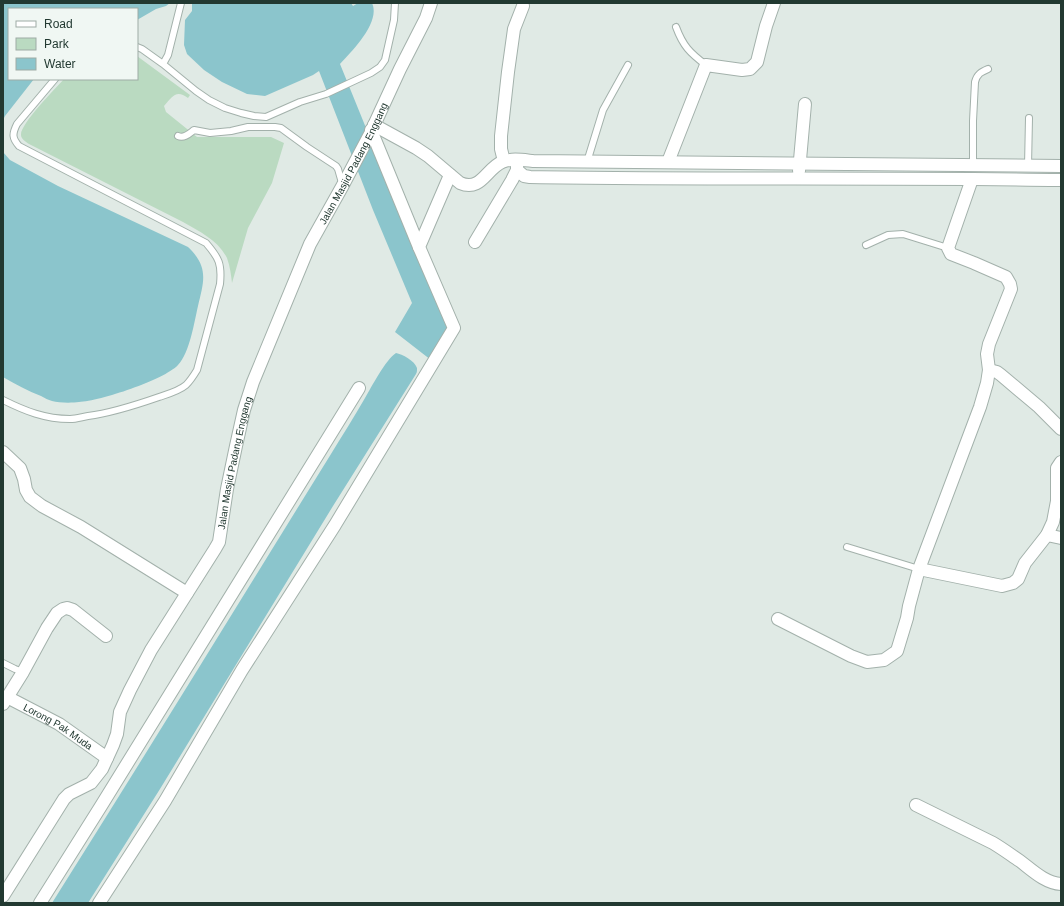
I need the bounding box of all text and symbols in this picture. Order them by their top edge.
legend [8,8,138,80]
text: Road [44,17,73,31]
text: Park [44,37,70,51]
text: Water [44,57,76,71]
street label: Jalan Masjid Padang Enggang [317,101,389,226]
street label: Jalan Masjid Padang Enggang [215,395,254,530]
street label: Lorong Pak Muda [22,701,95,752]

